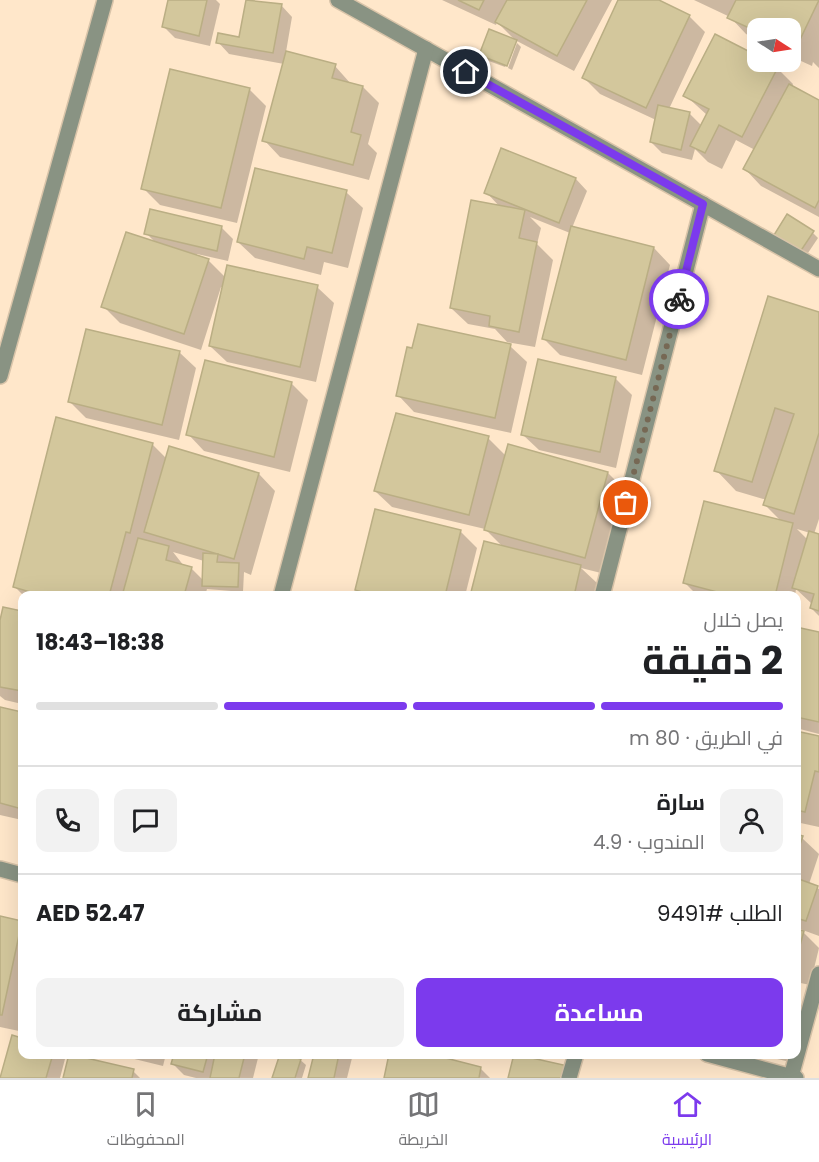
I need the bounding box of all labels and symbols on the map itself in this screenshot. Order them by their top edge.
north arrow [747,18,801,72]
pin [440,46,491,97]
courier [649,269,709,329]
pin [600,477,651,528]

